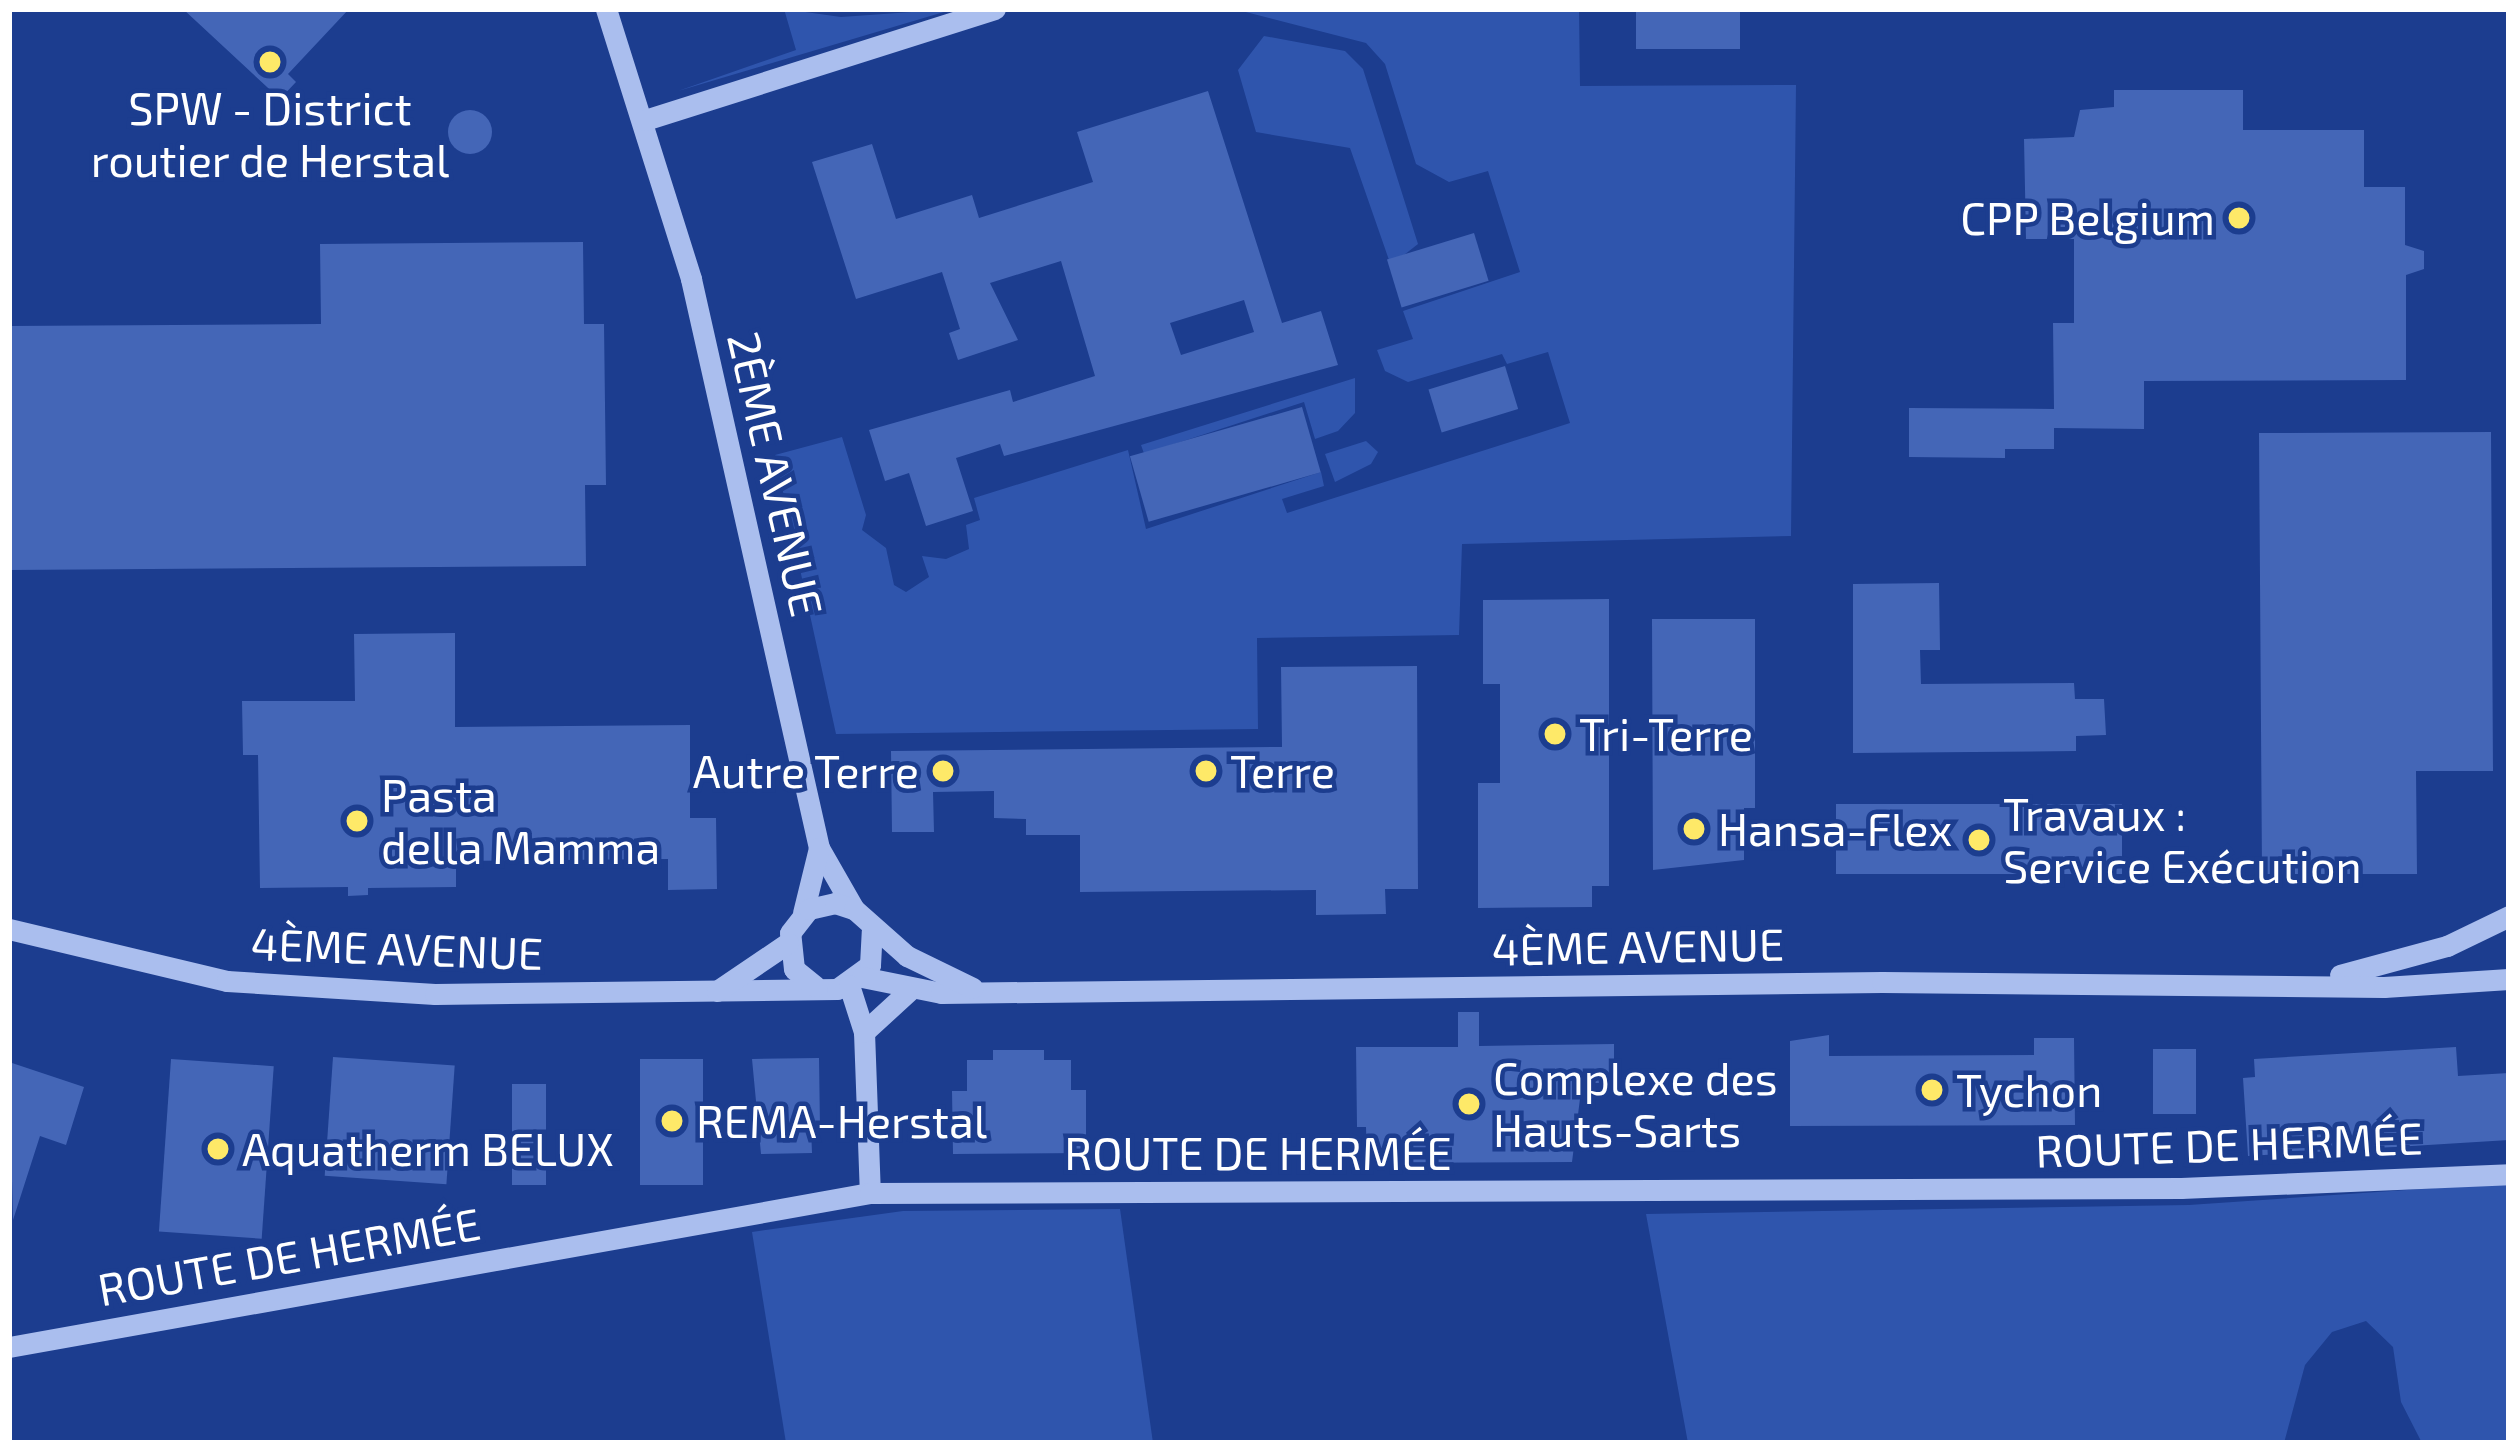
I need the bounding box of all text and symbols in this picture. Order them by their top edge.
marker: SPW - District routier de Herstal [257,49,283,75]
place label: SPW - District routier de Herstal [90,81,450,187]
place label: CPP Belgium [1959,191,2215,245]
marker: CPP Belgium [2226,205,2252,231]
street label: 2ÈME AVENUE [717,326,835,622]
place label: Tri-Terre [1579,707,1753,761]
marker: Tri-Terre [1542,721,1568,747]
place label: Autre Terre [692,744,919,798]
place label: Terre [1230,744,1335,798]
marker: Autre Terre [930,758,956,784]
marker: Terre [1193,758,1219,784]
place label: Pasta della Mamma [381,768,660,874]
place label: Travaux : Service Exécution [2003,787,2362,893]
place label: Hansa-Flex [1718,802,1952,856]
marker: Pasta della Mamma [344,808,370,834]
marker: Hansa-Flex [1681,816,1707,842]
marker: Travaux : Service Exécution [1966,827,1992,853]
street label: 4ÈME AVENUE [249,916,545,980]
street label: 4ÈME AVENUE [1491,916,1785,976]
place label: Complexe des Hauts-Sarts [1493,1051,1778,1157]
place label: Tychon [1956,1063,2102,1117]
marker: Tychon [1919,1077,1945,1103]
marker: Complexe des Hauts-Sarts [1456,1091,1482,1117]
place label: REMA-Herstal [696,1094,987,1148]
marker: REMA-Herstal [659,1108,685,1134]
street label: ROUTE DE HERMÉE [2035,1110,2423,1178]
place label: Aquatherm BELUX [242,1122,614,1176]
street label: ROUTE DE HERMÉE [1064,1126,1452,1180]
marker: Aquatherm BELUX [205,1136,231,1162]
street label: ROUTE DE HERMÉE [94,1196,484,1316]

